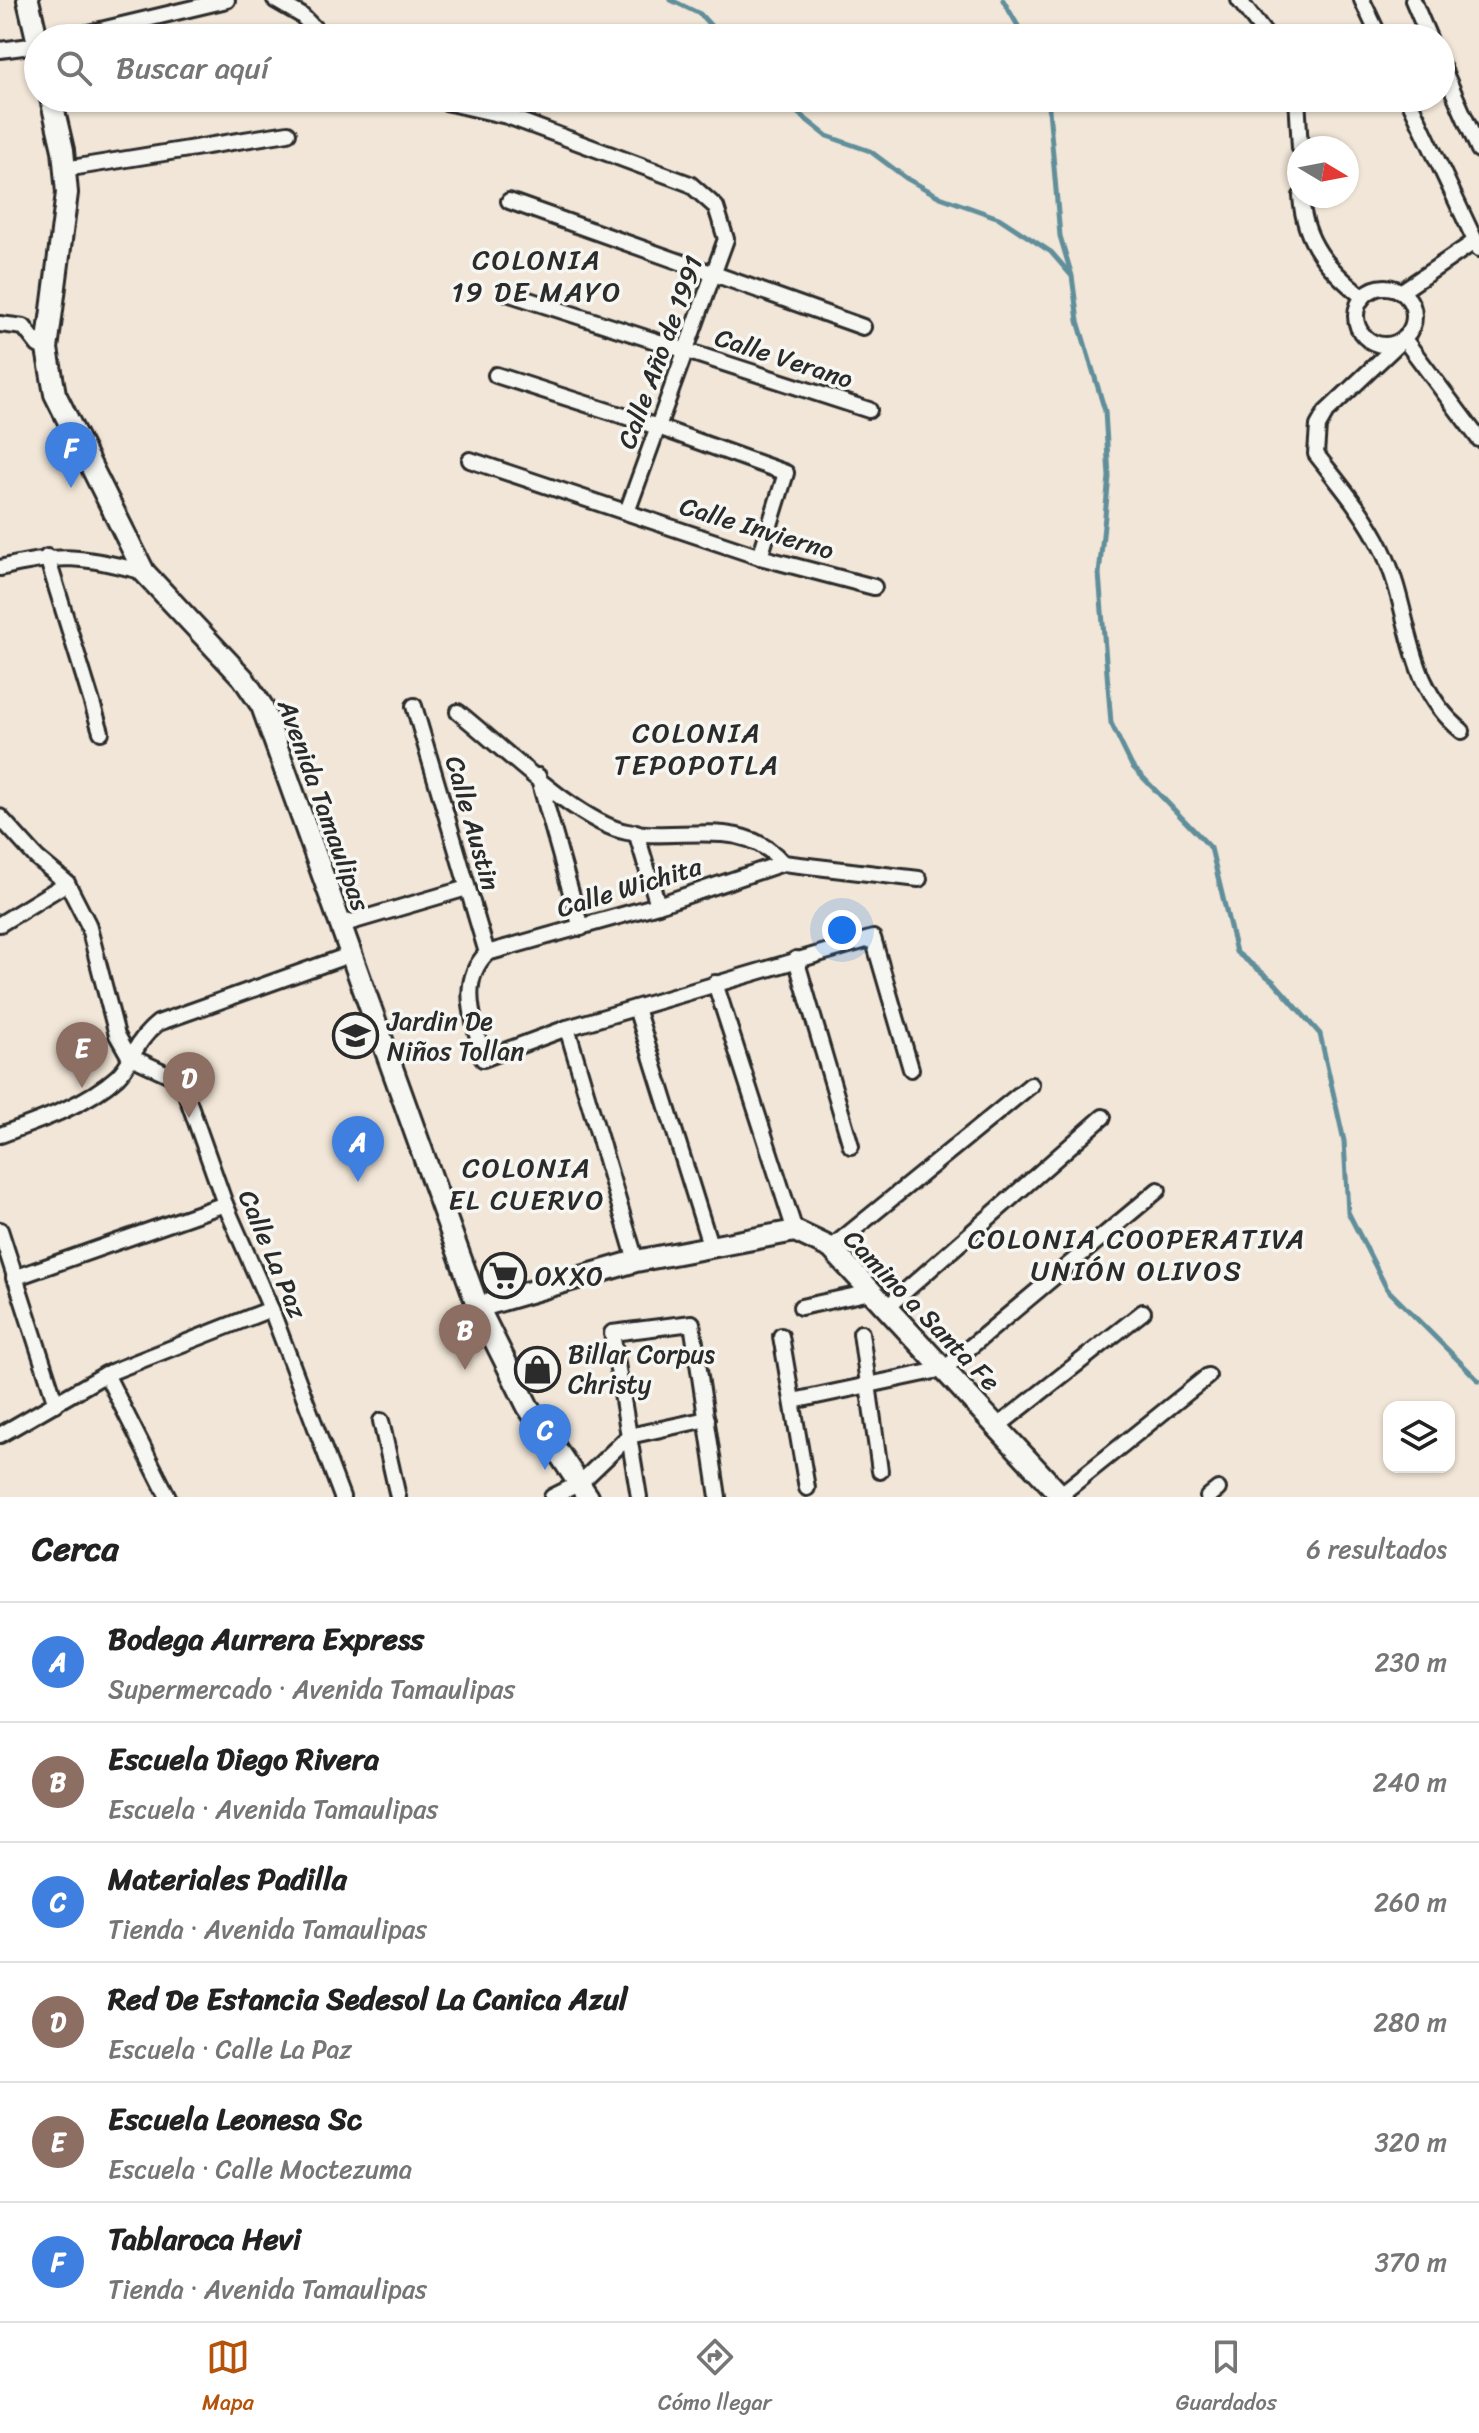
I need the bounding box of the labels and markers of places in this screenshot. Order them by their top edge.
pin: F [45,422,97,488]
place label: Jardin De Niños Tollan [386,998,524,1074]
school or university icon: Jardin De Niños Tollan [332,1012,380,1060]
pin: E [56,1022,108,1088]
pin: D [163,1052,215,1118]
pin: A [332,1116,384,1182]
supermarket icon: OXXO [480,1252,528,1300]
place label: OXXO [535,1253,603,1299]
pin: B [439,1304,491,1370]
place label: Billar Corpus Christy [568,1331,715,1407]
shop icon: Billar Corpus Christy [513,1345,561,1393]
pin: C [519,1404,571,1470]

